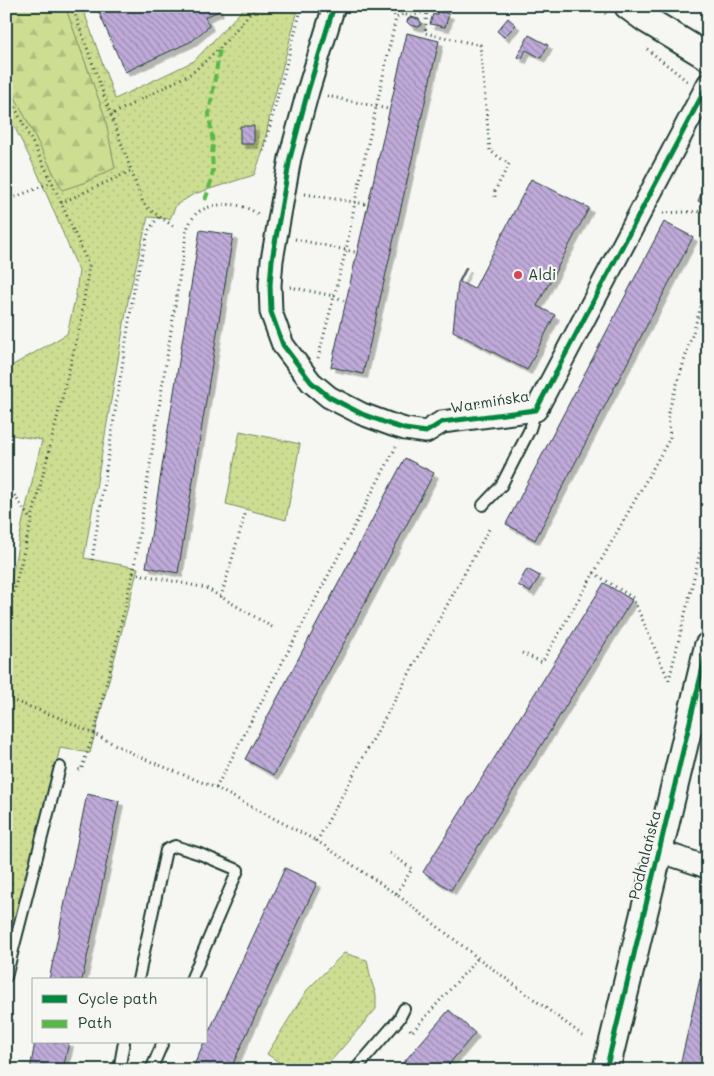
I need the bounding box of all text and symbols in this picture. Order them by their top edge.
place label: Aldi [528,264,556,284]
marker: Aldi [512,269,524,281]
street label: Warmińska [449,385,531,417]
street label: Podhalańska [623,808,665,902]
legend [32,978,208,1044]
text: Cycle path [78,988,157,1008]
text: Path [78,1012,112,1032]

